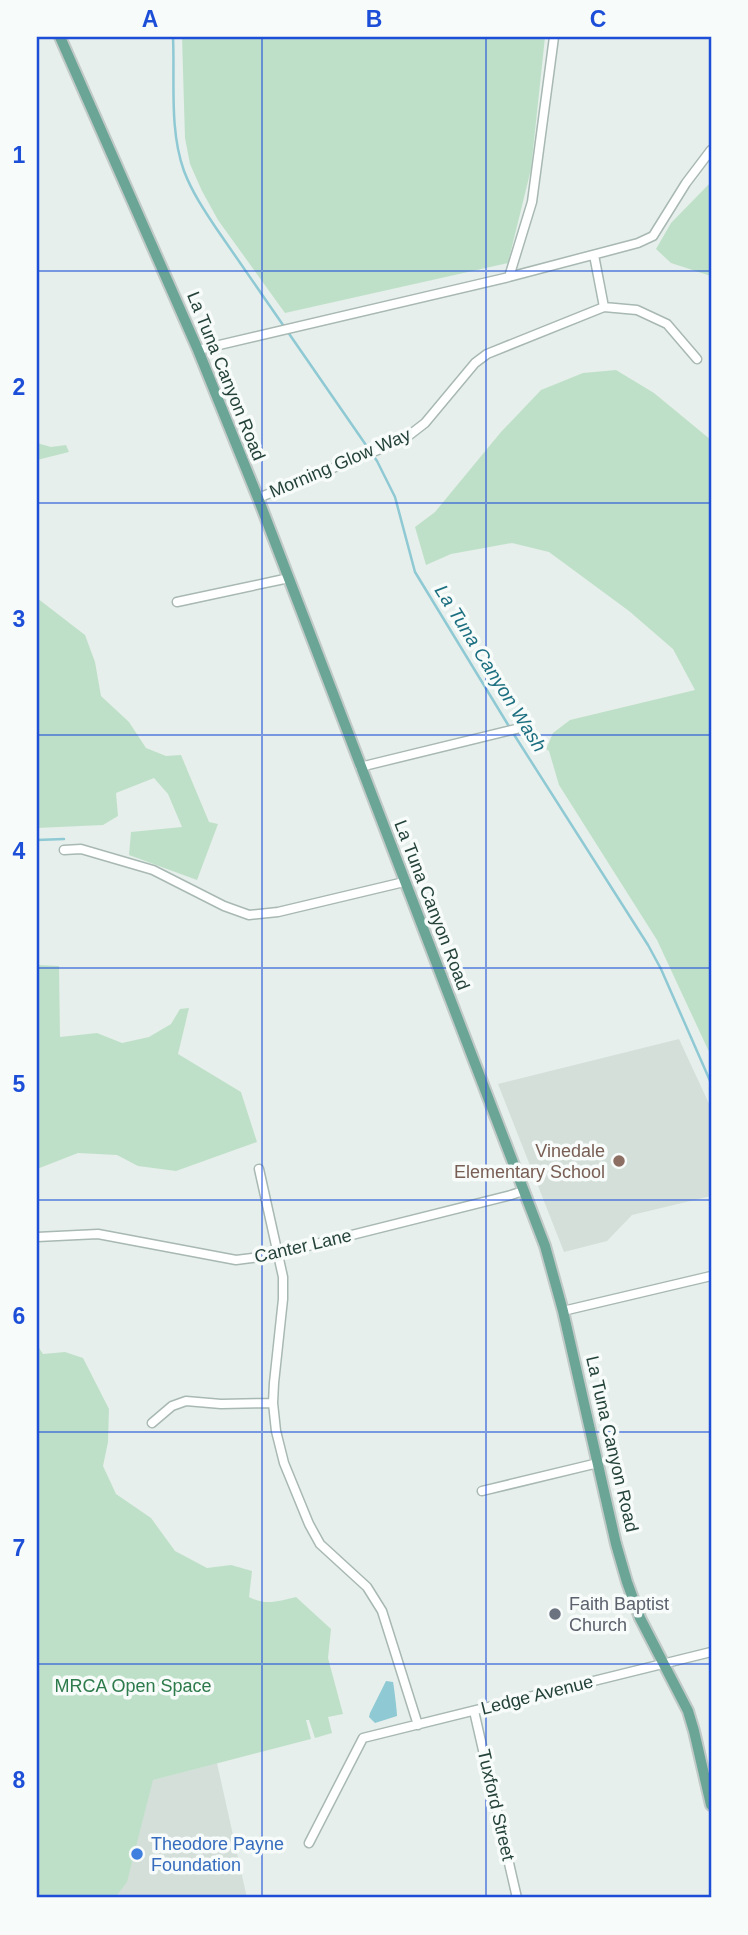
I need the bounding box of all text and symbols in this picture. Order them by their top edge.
text: A [142,6,158,32]
text: B [366,6,382,32]
text: C [590,6,606,32]
text: 1 [13,142,26,168]
street label: La Tuna Canyon Road [183,289,269,463]
text: 2 [13,374,25,400]
street label: Morning Glow Way [266,424,414,502]
water label: La Tuna Canyon Wash [431,581,551,755]
text: 3 [13,606,25,632]
street label: La Tuna Canyon Road [390,817,474,993]
text: 4 [13,838,26,864]
text: 5 [13,1071,26,1097]
place label: Vinedale Elementary School [454,1141,605,1182]
marker: Vinedale Elementary School [611,1153,627,1169]
street label: Canter Lane [252,1225,354,1267]
text: 6 [13,1303,25,1329]
street label: La Tuna Canyon Road [582,1354,642,1534]
text: 7 [13,1535,25,1561]
place label: Faith Baptist Church [569,1594,669,1635]
marker: Faith Baptist Church [547,1606,563,1622]
street label: Ledge Avenue [479,1671,595,1719]
park label: MRCA Open Space [54,1676,212,1696]
street label: Tuxford Street [474,1748,518,1862]
text: 8 [13,1767,26,1793]
place label: Theodore Payne Foundation [151,1834,284,1875]
marker: Theodore Payne Foundation [129,1846,145,1862]

